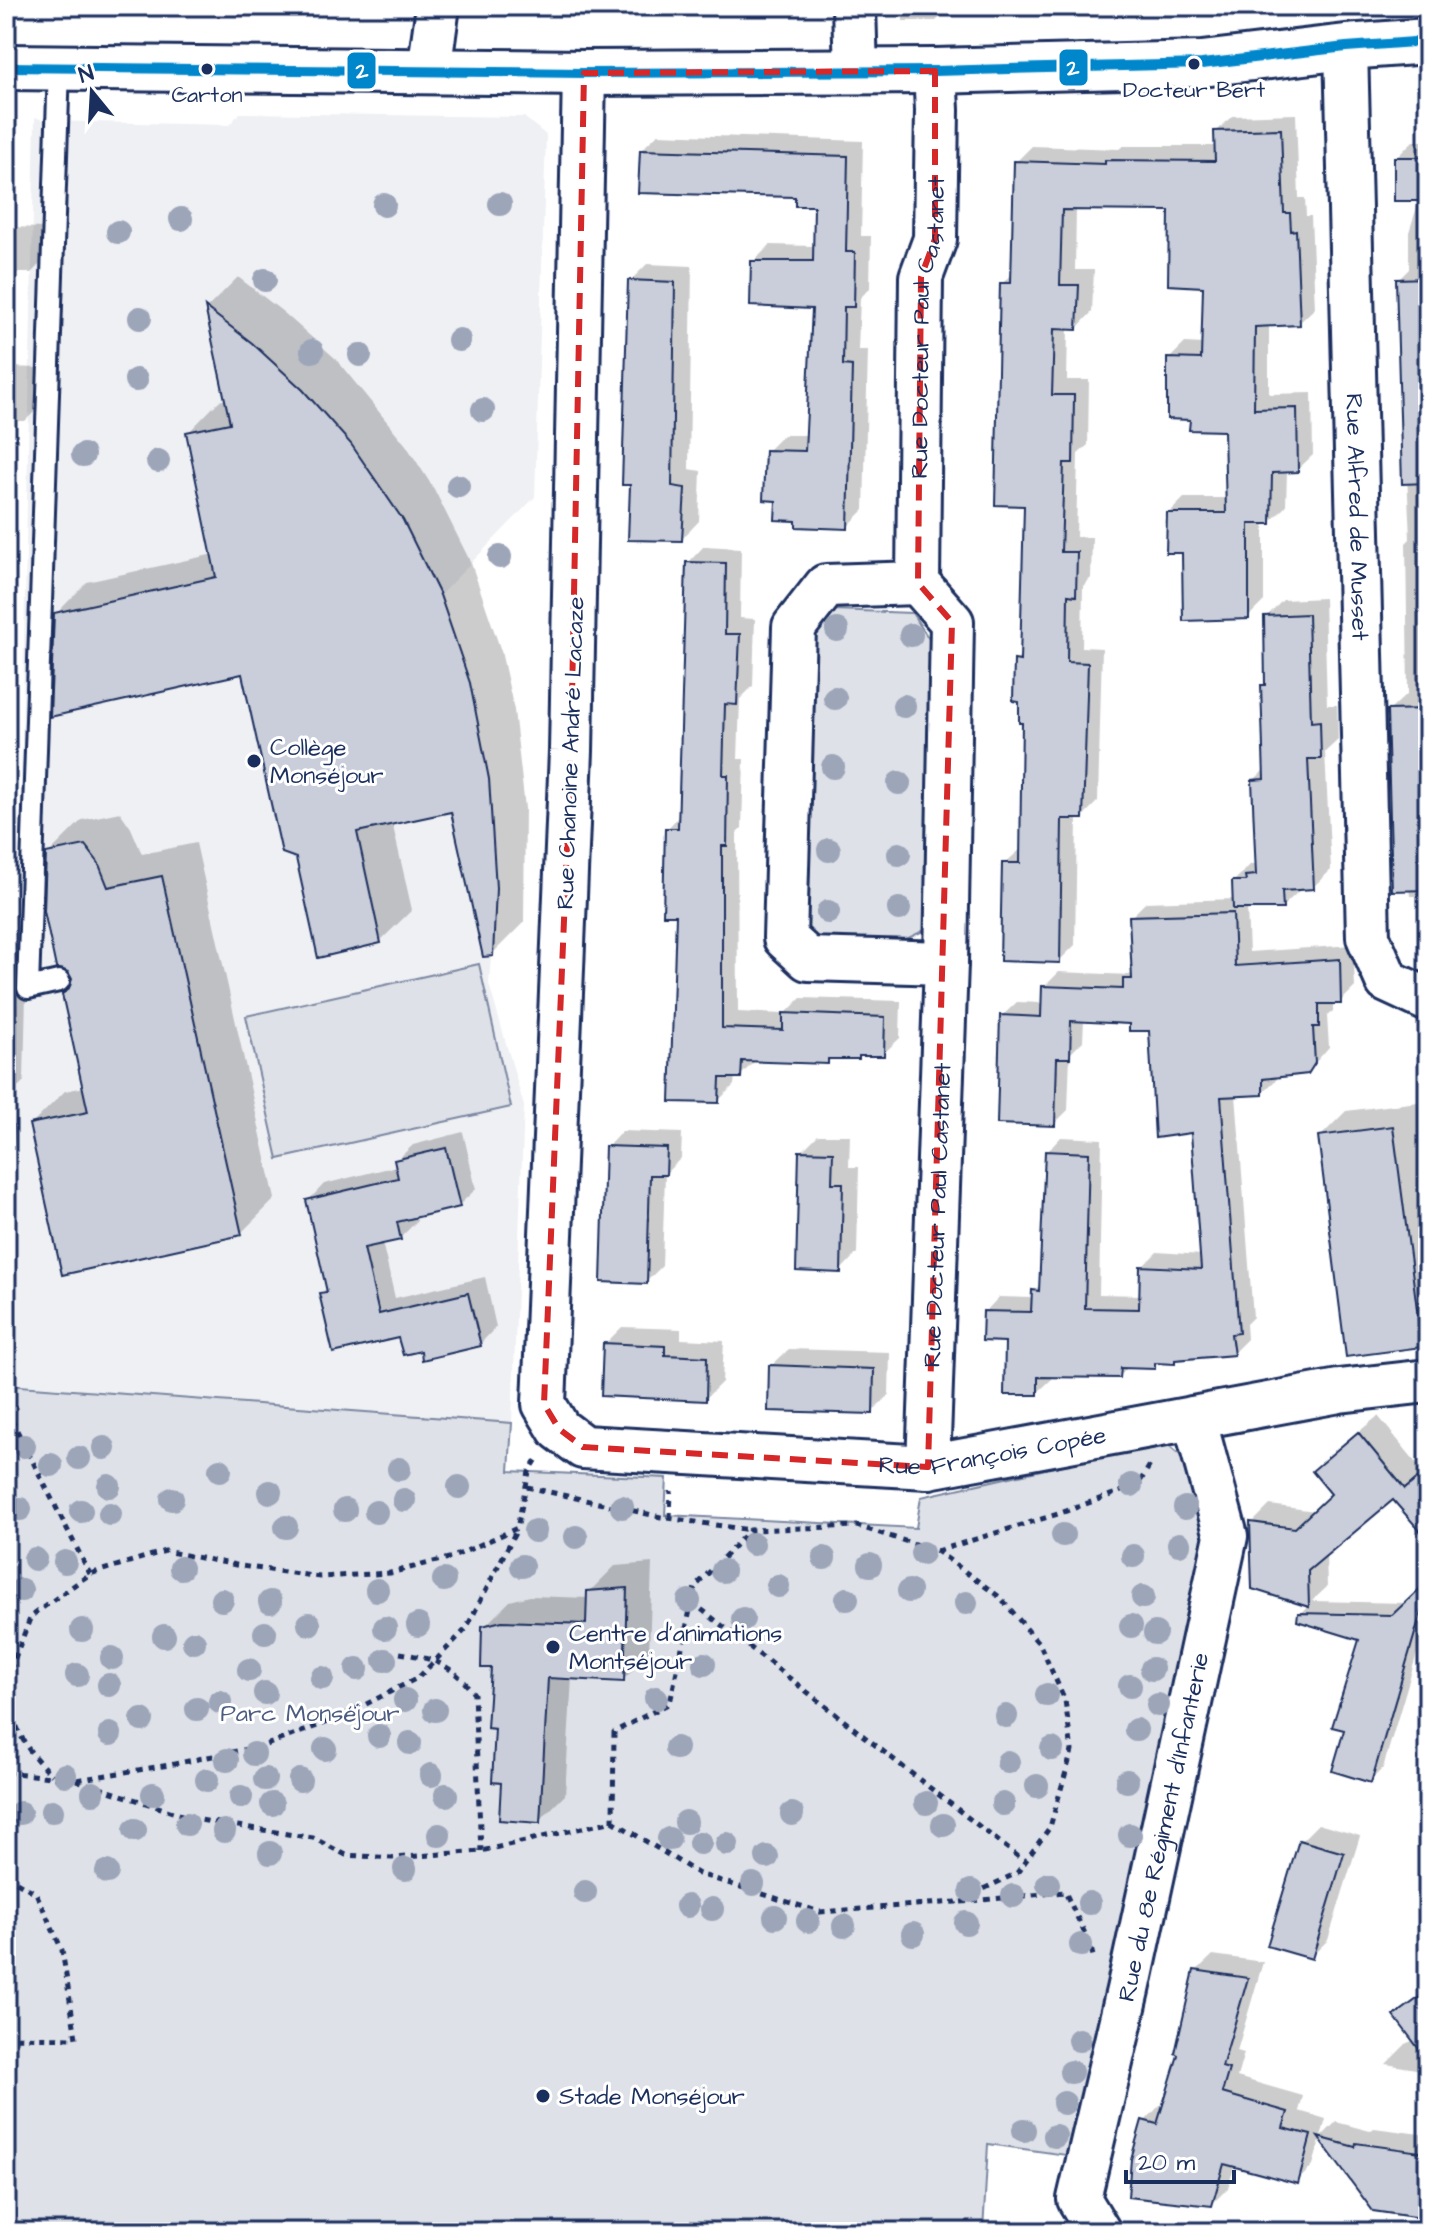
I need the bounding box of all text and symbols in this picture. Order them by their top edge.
line badge: 2 [1058,48,1089,87]
line badge: 2 [346,51,377,90]
north arrow [52,52,132,132]
text: 2 [1066,53,1080,84]
text: 2 [355,56,369,87]
marker: Docteur Bert [1186,56,1202,72]
text: N [75,57,98,91]
marker: Carton [199,61,215,77]
place label: Docteur Bert [1123,75,1265,106]
place label: Carton [171,80,243,111]
street label: Rue Docteur Paul Castanet [903,176,954,479]
street label: Rue Alfred de Musset [1337,393,1377,641]
street label: Rue Chanoine André Lacaze [549,596,593,910]
place label: Collège Monséjour [270,731,384,793]
marker: Collège Monséjour [245,752,263,770]
street label: Rue Docteur Paul Castanet [916,1062,960,1368]
street label: Rue François Copée [878,1418,1109,1485]
place label: Centre d'animations Montséjour [569,1617,782,1679]
marker: Centre d'animations Montséjour [544,1638,562,1656]
street label: Rue du 8e Régiment d'Infanterie [1110,1650,1218,2005]
park label: Parc Monséjour [220,1697,400,1731]
place label: Stade Monséjour [559,2080,745,2114]
marker: Stade Monséjour [534,2087,552,2105]
scale bar [1126,2134,1234,2184]
text: 20 m [1138,2146,1195,2180]

